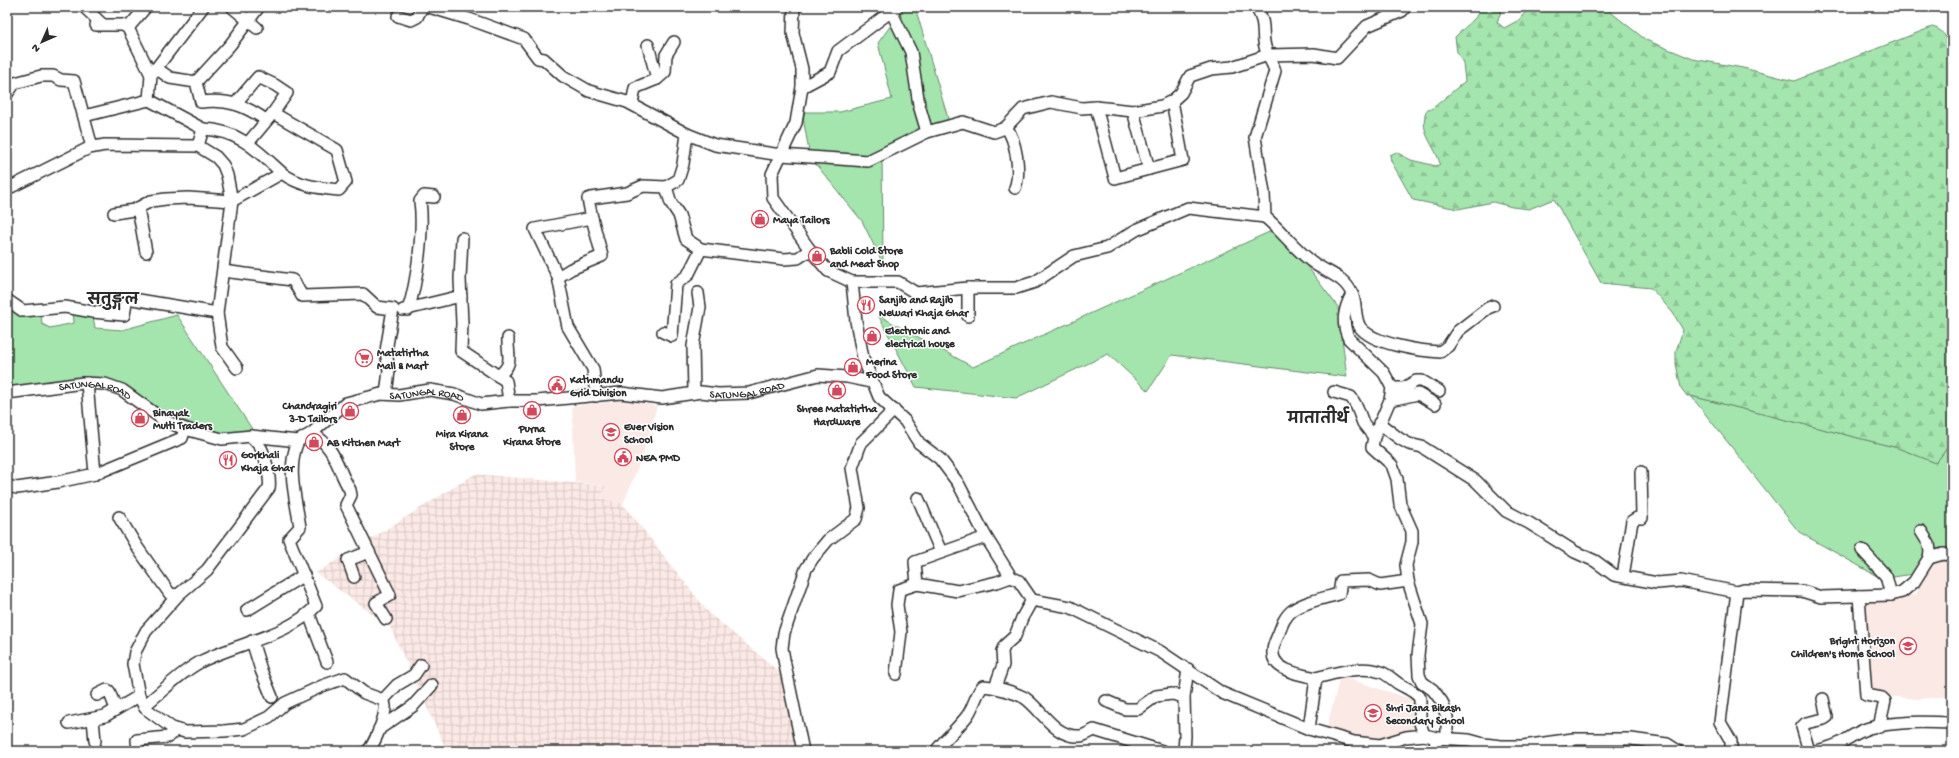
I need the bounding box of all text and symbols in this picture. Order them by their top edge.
north arrow [22,22,62,62]
text: N [30,41,43,54]
shop icon: Maya Tailors [750,209,770,229]
place label: Maya Tailors [773,215,831,227]
place label: Babli Cold Store and Meat Shop [829,245,904,271]
shop icon: Babli Cold Store and Meat Shop [807,246,827,266]
district label: सतुङ्गल [85,292,141,311]
restaurant icon: Sanjib and Rajib Newari Khaja Ghar [856,295,876,315]
place label: Sanjib and Rajib Newari Khaja Ghar [879,295,969,320]
place label: Electronic and electrical house [884,325,956,351]
shop icon: Electronic and electrical house [862,326,882,346]
place label: Matatirtha Mall & Mart [377,347,430,373]
supermarket icon: Matatirtha Mall & Mart [354,348,374,368]
shop icon: Merina Food Store [843,357,863,377]
place label: Merina Food Store [865,357,918,382]
place label: Kathmandu Grid Division [569,374,627,400]
public building icon: Kathmandu Grid Division [547,375,567,395]
street label: SATUNGAL ROAD [58,379,134,403]
street label: SATUNGAL ROAD [709,380,787,402]
shop icon: Shree Matatirtha Hardware [827,380,847,400]
street label: SATUNGAL ROAD [389,386,466,405]
shop icon: Purna Kirana Store [522,400,542,420]
place label: Chandragiri 3-D Tailors [281,401,338,426]
shop icon: Chandragiri 3-D Tailors [340,401,360,421]
place label: Shree Matatirtha Hardware [797,403,878,429]
shop icon: Mira Kirana Store [452,405,472,425]
district label: मातातीर्थ [1285,405,1350,429]
shop icon: Binayak Multi Traders [130,408,150,428]
place label: Binayak Multi Traders [152,408,213,433]
school or university icon: Ever Vision School [601,422,621,442]
place label: Ever Vision School [623,422,675,447]
place label: Purna Kirana Store [502,424,562,449]
place label: Mira Kirana Store [436,429,489,454]
shop icon: AB Kitchen Mart [304,432,324,452]
place label: AB Kitchen Mart [326,437,401,450]
public building icon: NEA PMD [613,447,633,467]
restaurant icon: Gorkhali Khaja Ghar [218,450,238,470]
place label: Gorkhali Khaja Ghar [240,450,295,475]
place label: NEA PMD [636,453,681,465]
place label: Bright Horizon Children's Home School [1790,635,1896,661]
school or university icon: Bright Horizon Children's Home School [1898,636,1918,656]
school or university icon: Shri Jana Bikash Secondary School [1363,703,1383,723]
place label: Shri Jana Bikash Secondary School [1386,703,1465,728]

